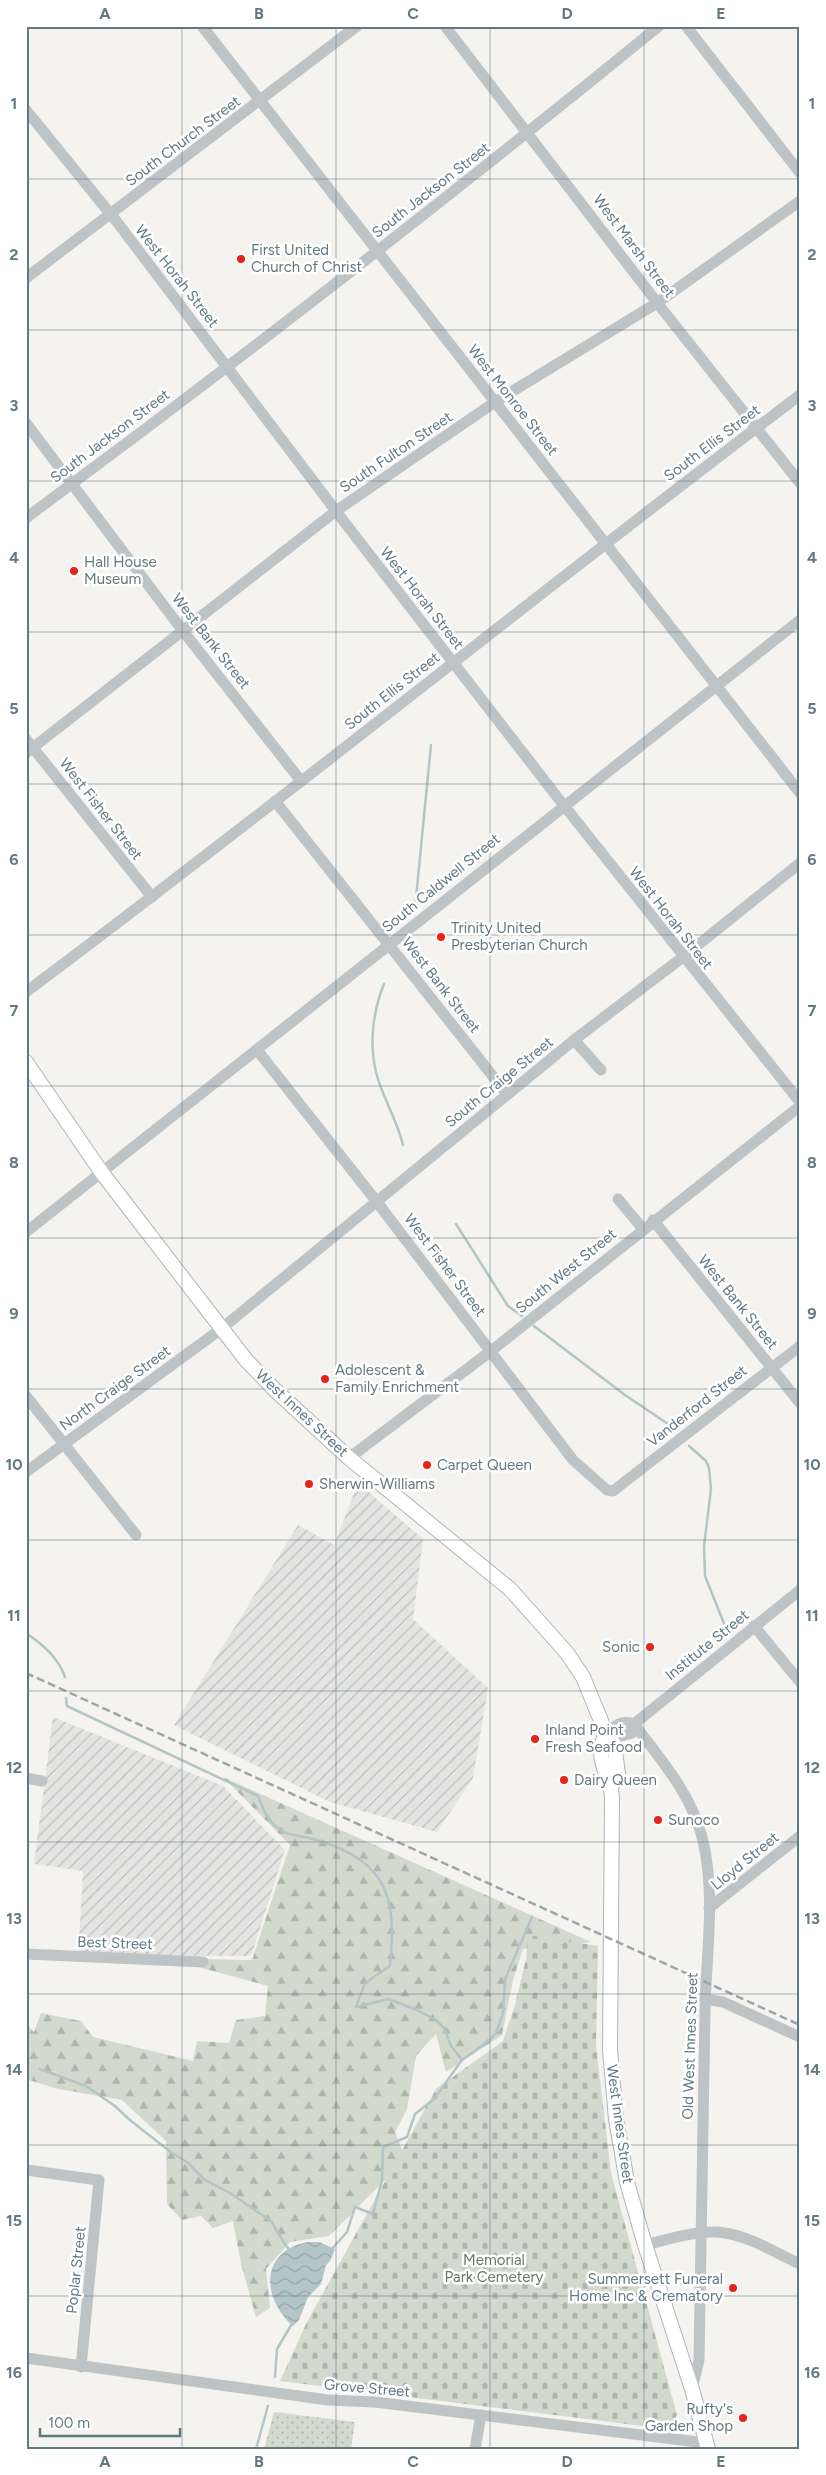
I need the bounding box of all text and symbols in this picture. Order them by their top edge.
text: A [99,4,111,23]
text: B [254,4,264,23]
text: C [407,4,419,23]
text: D [561,4,573,23]
text: E [716,4,726,23]
street label: South Church Street [122,92,244,190]
text: 1 [11,94,17,113]
text: 1 [809,94,815,113]
street label: South Jackson Street [369,138,494,242]
street label: West Marsh Street [589,191,679,302]
street label: West Horah Street [131,221,223,331]
place label: First United Church of Christ [251,241,362,276]
text: 2 [9,245,19,264]
text: 2 [807,245,817,264]
marker: First United Church of Christ [235,253,247,265]
street label: West Monroe Street [464,341,562,459]
street label: South Jackson Street [47,385,173,487]
text: 3 [10,396,19,415]
text: 3 [808,396,817,415]
street label: South Ellis Street [660,401,764,485]
street label: South Fulton Street [336,407,456,496]
street label: West Horah Street [376,543,468,653]
text: 4 [9,548,19,567]
text: 4 [807,548,817,567]
place label: Hall House Museum [84,553,157,588]
marker: Hall House Museum [68,565,80,577]
street label: West Bank Street [168,590,254,693]
street label: South Ellis Street [341,648,443,734]
text: 5 [9,699,19,718]
text: 5 [807,699,817,718]
street label: West Fisher Street [56,754,147,864]
street label: South Caldwell Street [378,830,504,936]
text: 6 [9,850,19,869]
text: 6 [807,850,817,869]
street label: West Horah Street [625,863,717,973]
place label: Trinity United Presbyterian Church [451,919,588,954]
marker: Trinity United Presbyterian Church [435,931,447,943]
street label: West Bank Street [398,934,484,1037]
text: 7 [10,1001,19,1020]
text: 7 [808,1001,817,1020]
street label: South Craige Street [441,1033,557,1131]
text: 8 [9,1153,19,1172]
text: 8 [807,1153,817,1172]
street label: West Fisher Street [400,1210,490,1320]
street label: South West Street [512,1225,620,1317]
street label: West Bank Street [694,1251,782,1353]
text: 9 [9,1304,19,1323]
text: 9 [807,1304,817,1323]
street label: North Craige Street [56,1341,174,1434]
place label: Adolescent & Family Enrichment [335,1361,459,1396]
street label: Vanderford Street [644,1361,751,1451]
street label: West Innes Street [252,1365,352,1461]
marker: Adolescent & Family Enrichment [319,1373,331,1385]
text: 10 [5,1455,23,1474]
text: 10 [803,1455,821,1474]
place label: Carpet Queen [437,1456,532,1474]
marker: Carpet Queen [421,1459,433,1471]
place label: Sherwin-Williams [319,1475,435,1493]
marker: Sherwin-Williams [303,1478,315,1490]
text: 11 [7,1606,21,1625]
street label: Institute Street [662,1606,753,1684]
text: 11 [805,1606,819,1625]
place label: Sonic [602,1638,640,1656]
marker: Sonic [644,1641,656,1653]
place label: Inland Point Fresh Seafood [545,1721,642,1756]
marker: Inland Point Fresh Seafood [529,1733,541,1745]
text: 12 [6,1758,22,1777]
text: 12 [804,1758,820,1777]
place label: Dairy Queen [574,1771,657,1789]
marker: Dairy Queen [558,1774,570,1786]
place label: Sunoco [668,1811,720,1829]
marker: Sunoco [652,1814,664,1826]
street label: Lloyd Street [708,1828,783,1894]
text: 13 [6,1909,22,1928]
text: 13 [804,1909,820,1928]
street label: Best Street [77,1933,153,1953]
street label: Old West Innes Street [678,1972,702,2120]
text: 14 [6,2060,22,2079]
text: 14 [804,2060,820,2079]
street label: West Innes Street [603,2063,637,2185]
text: 15 [6,2211,22,2230]
text: 15 [804,2211,820,2230]
street label: Poplar Street [62,2225,90,2315]
park label: Memorial Park Cemetery [445,2251,544,2286]
place label: Summersett Funeral Home Inc & Crematory [569,2270,723,2305]
marker: Summersett Funeral Home Inc & Crematory [727,2282,739,2294]
text: 16 [6,2363,22,2382]
text: 16 [804,2363,820,2382]
street label: Grove Street [323,2375,411,2401]
place label: Rufty's Garden Shop [645,2400,733,2435]
scale bar [40,2405,180,2437]
marker: Rufty's Garden Shop [737,2412,749,2424]
text: 100 m [48,2414,90,2432]
text: A [99,2452,111,2471]
text: B [254,2452,264,2471]
text: C [407,2452,419,2471]
text: D [561,2452,573,2471]
text: E [716,2452,726,2471]

